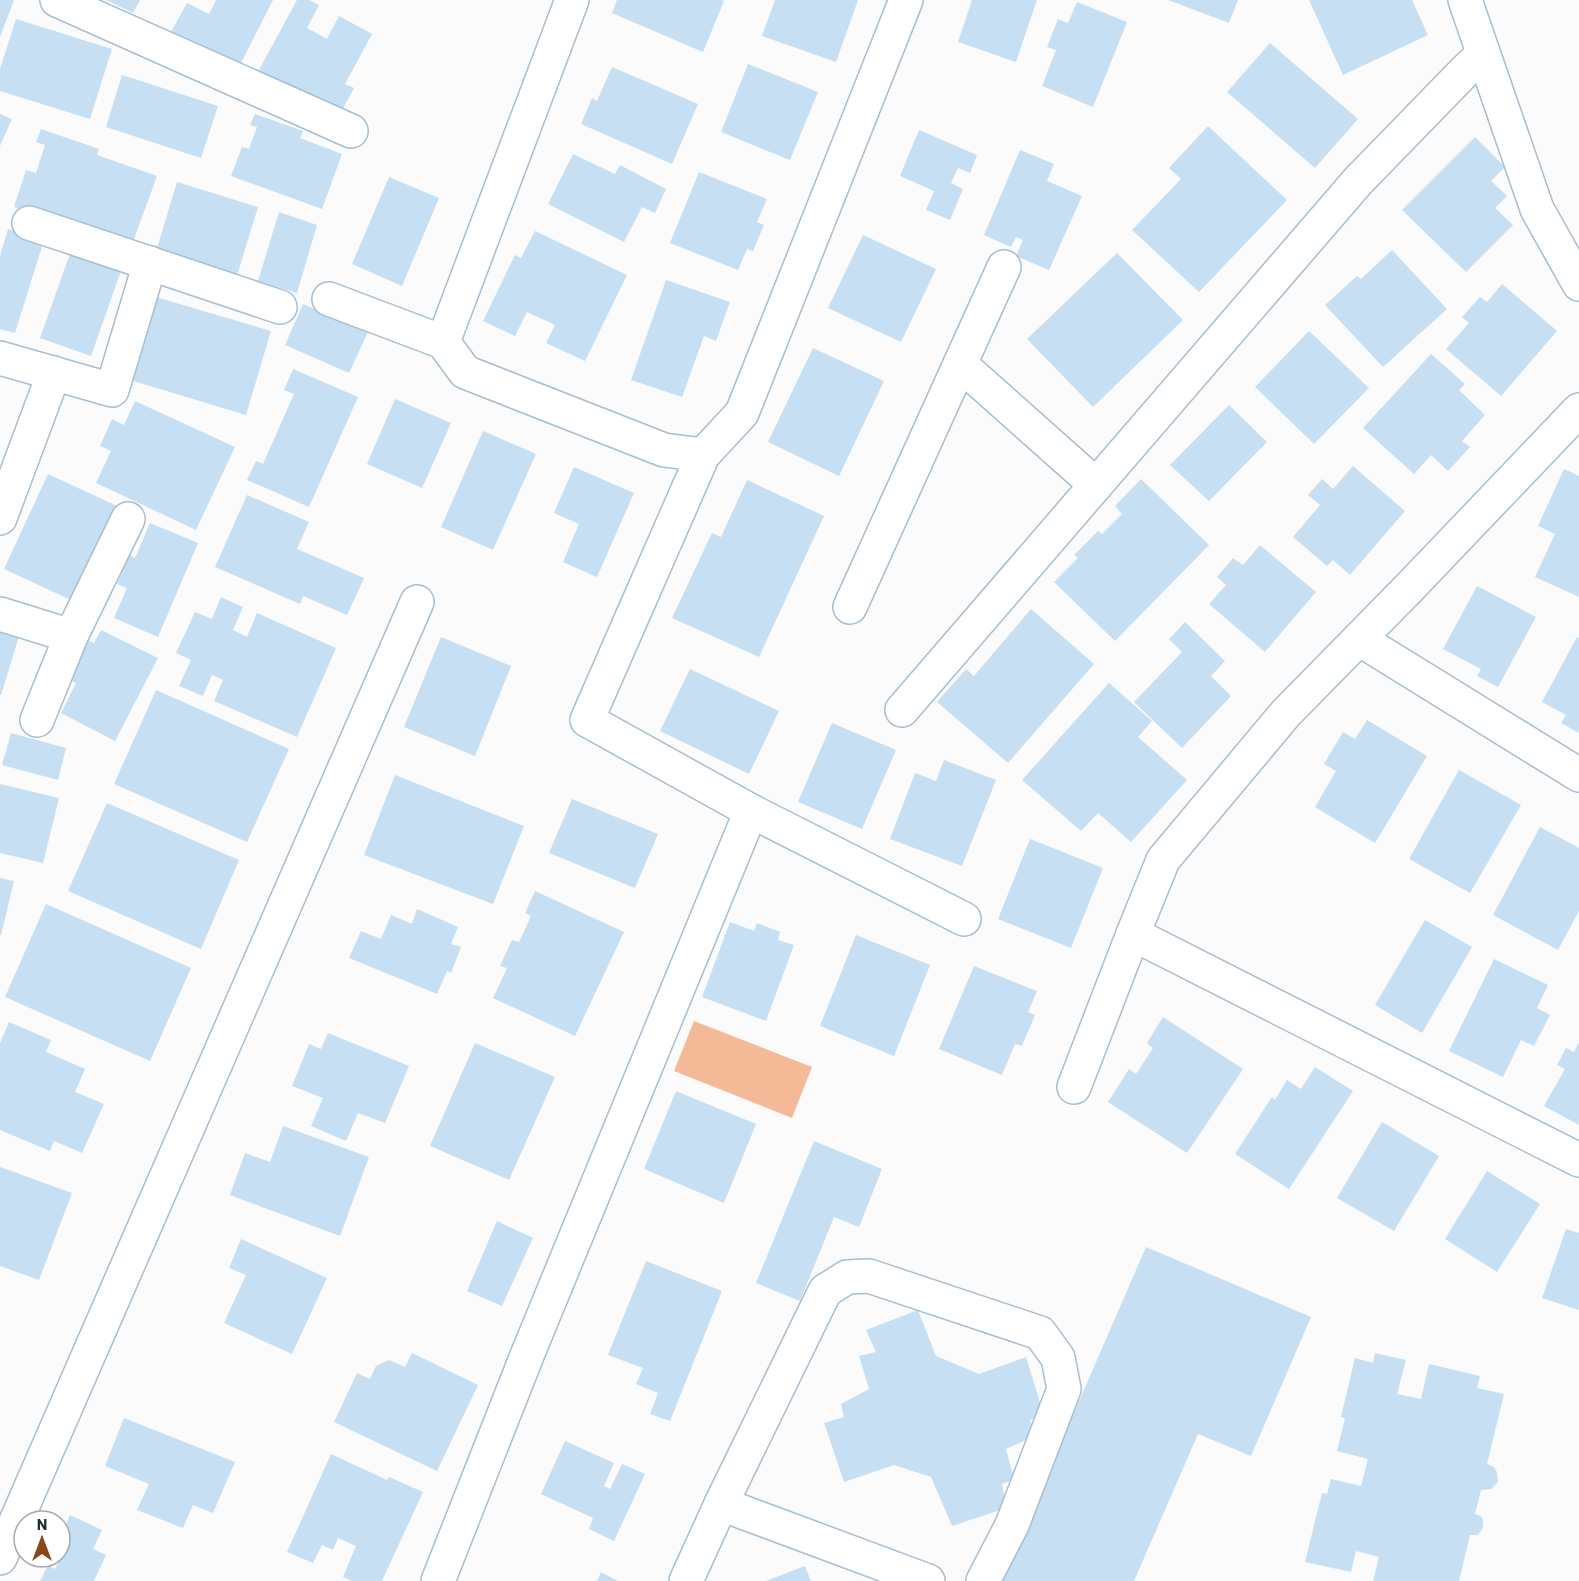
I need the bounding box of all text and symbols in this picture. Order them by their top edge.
north arrow [12,1509,72,1569]
text: N [37,1514,47,1533]

